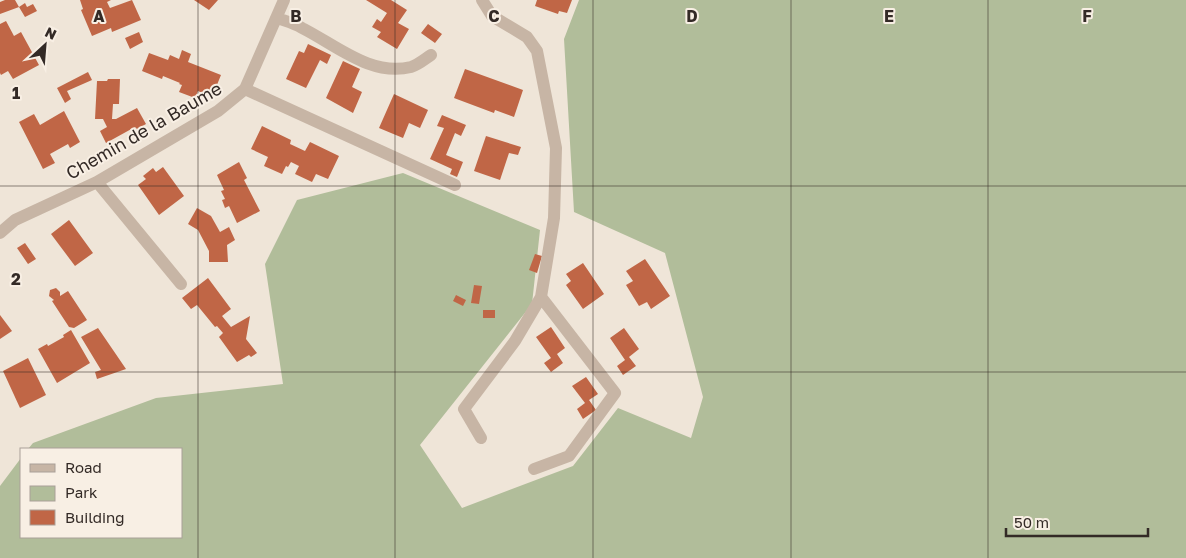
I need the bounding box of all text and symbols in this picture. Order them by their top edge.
text: A [93,6,105,26]
text: B [290,6,302,26]
text: C [488,6,500,26]
text: D [686,6,698,26]
text: E [884,6,894,26]
text: F [1082,6,1092,26]
north arrow [20,20,70,70]
text: N [42,23,59,43]
street label: Chemin de la Baume [62,77,225,184]
text: 1 [12,83,20,103]
text: 2 [11,269,21,289]
legend [20,448,182,538]
text: Road [65,458,102,476]
text: Park [65,483,98,501]
scale bar [1006,506,1148,538]
text: Building [65,508,125,526]
text: 50 m [1014,513,1049,531]

